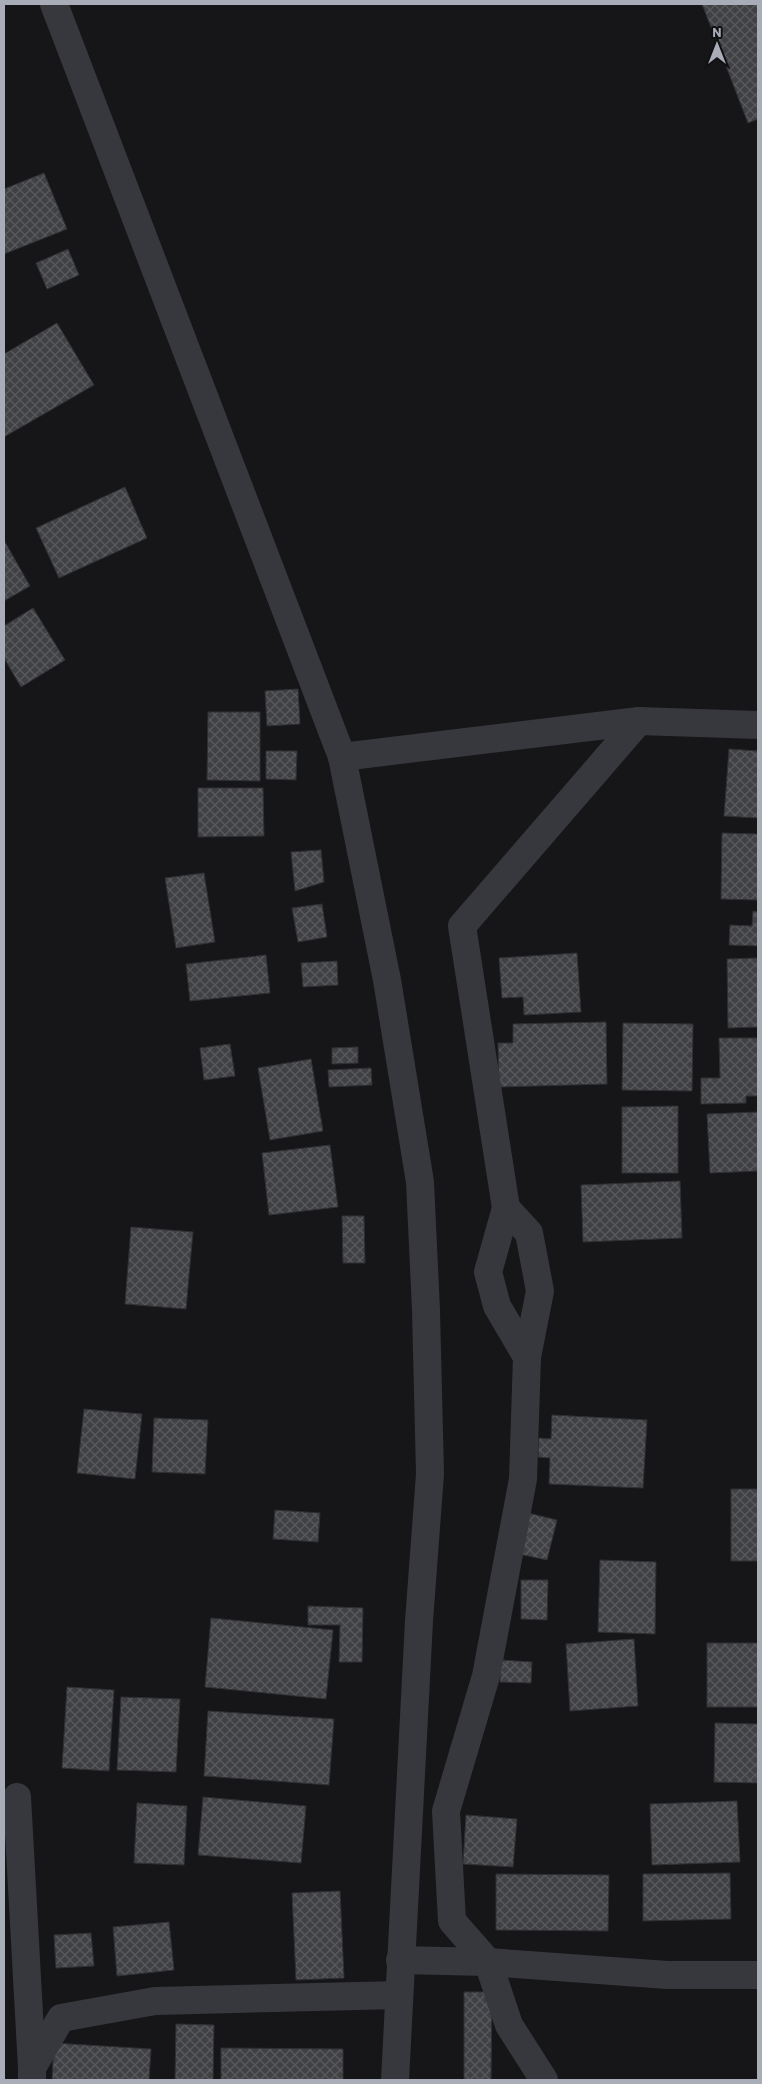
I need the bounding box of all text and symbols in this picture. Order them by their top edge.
north arrow [692,20,742,70]
text: N [712,23,722,40]

